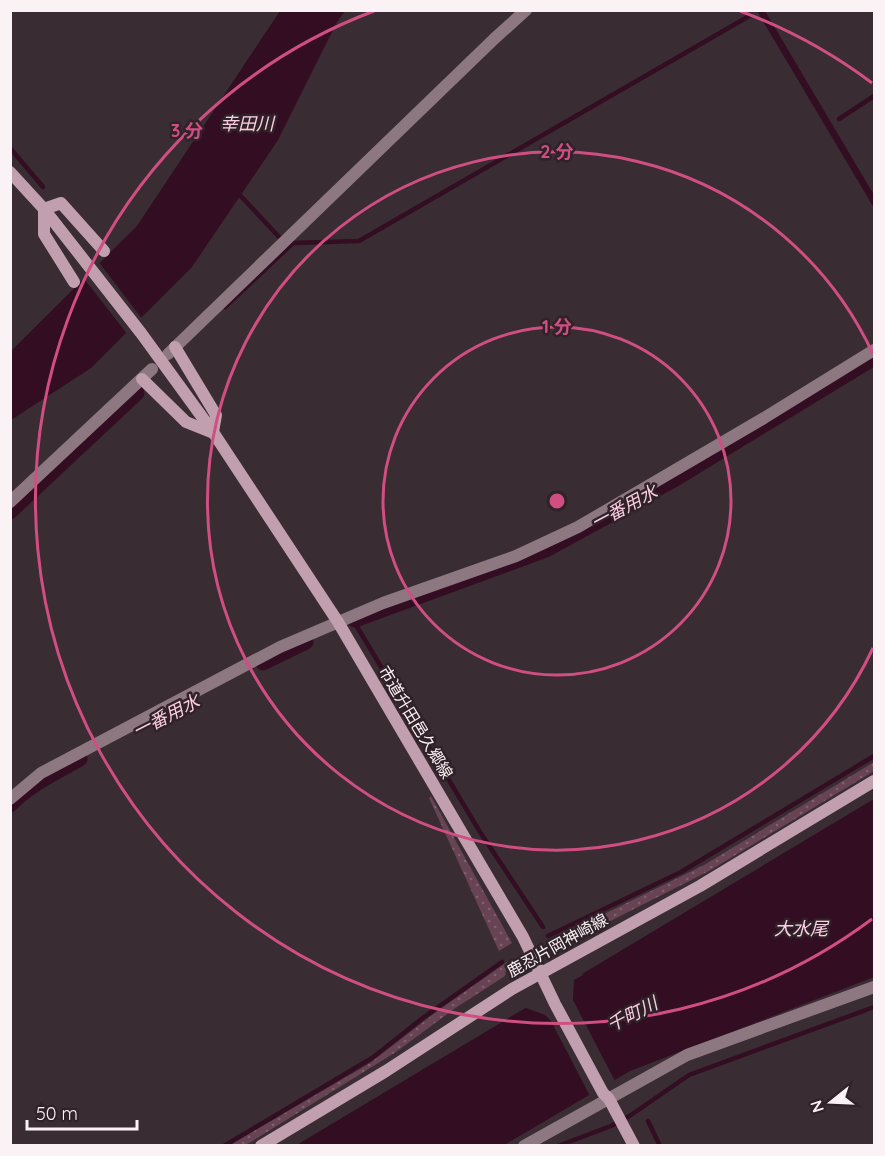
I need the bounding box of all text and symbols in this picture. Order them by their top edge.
water label: 幸田川 [220,112,276,135]
text: 3 分 [171,119,203,142]
text: 2 分 [540,140,574,163]
text: 1 分 [542,315,572,338]
water label: 一番用水 [587,479,663,534]
centre of rings [547,491,567,511]
street label: 市道升田邑久郷線 [374,662,458,782]
water label: 一番用水 [129,689,205,743]
street label: 鹿忍片岡神崎線 [503,909,611,981]
water label: 大水尾 [774,917,830,940]
water label: 千町川 [603,991,663,1037]
north arrow [801,1072,861,1132]
scale bar [27,1093,136,1131]
text: N [805,1098,828,1115]
text: 50 m [36,1102,78,1125]

